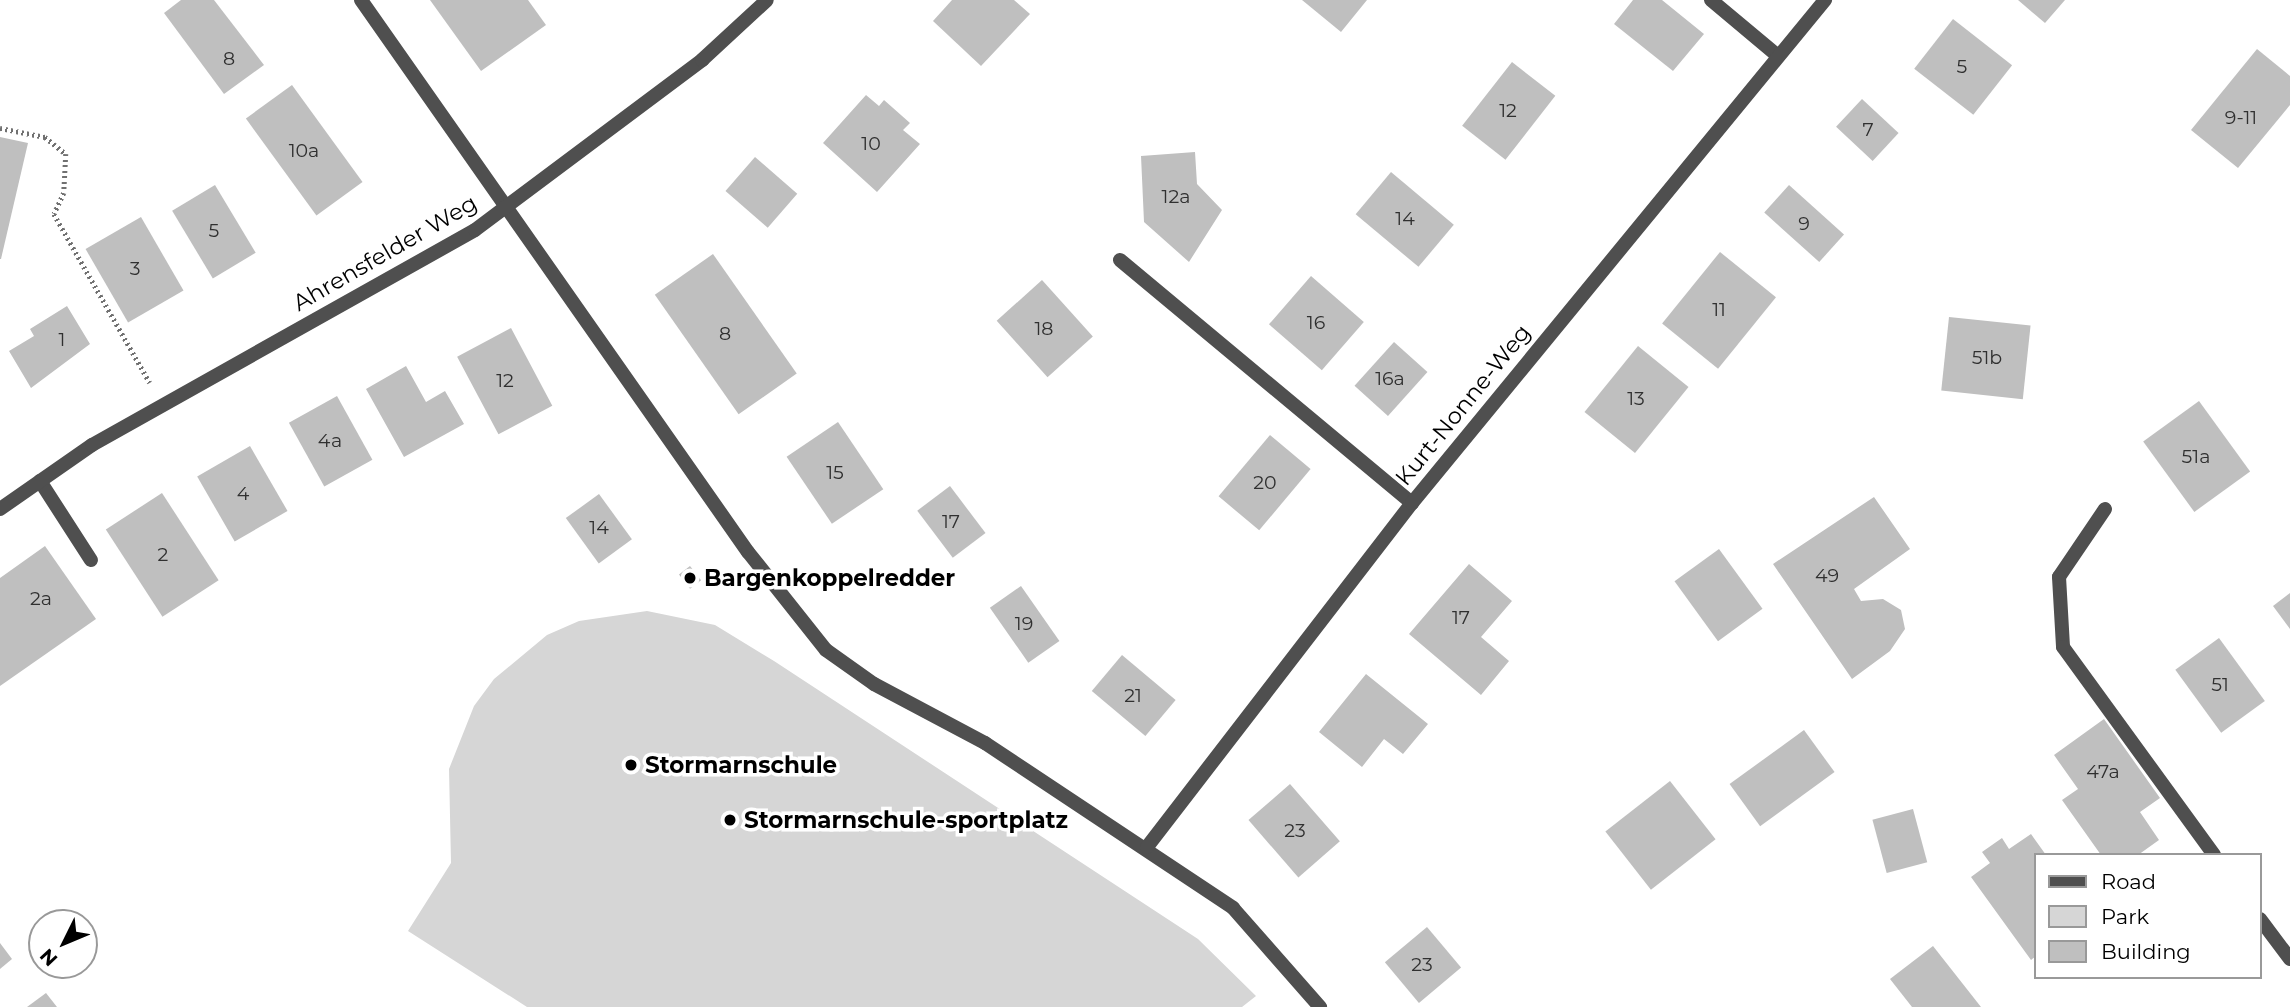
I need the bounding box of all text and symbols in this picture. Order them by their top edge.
house number: 8 [223,48,235,70]
house number: 5 [1957,56,1967,78]
house number: 12 [1499,100,1517,122]
house number: 9-11 [2225,107,2257,129]
house number: 7 [1862,119,1874,141]
house number: 10 [861,133,881,155]
house number: 10a [289,140,319,162]
house number: 12a [1162,186,1190,208]
street label: Ahrensfelder Weg [288,189,482,317]
house number: 14 [1395,208,1415,230]
house number: 9 [1798,213,1810,235]
house number: 5 [209,220,219,242]
house number: 3 [130,258,140,280]
house number: 11 [1712,299,1726,321]
house number: 16 [1307,312,1325,334]
house number: 18 [1035,318,1053,340]
street label: Kurt-Nonne-Weg [1390,319,1536,491]
house number: 8 [719,323,731,345]
house number: 1 [59,329,65,351]
house number: 51b [1972,347,2002,369]
house number: 16a [1375,368,1405,390]
house number: 12 [496,370,514,392]
house number: 13 [1627,388,1645,410]
house number: 4a [318,430,342,452]
house number: 51a [2182,446,2210,468]
house number: 15 [826,462,844,484]
house number: 20 [1253,472,1277,494]
house number: 4 [237,483,249,505]
house number: 17 [942,511,960,533]
house number: 14 [589,517,609,539]
house number: 2 [158,544,168,566]
place label: Bargenkoppelredder [704,564,955,592]
house number: 49 [1815,565,1839,587]
marker: Bargenkoppelredder [682,570,698,586]
house number: 2a [30,588,52,610]
house number: 17 [1452,607,1470,629]
house number: 19 [1015,613,1033,635]
house number: 51 [2211,674,2229,696]
house number: 21 [1124,685,1142,707]
place label: Stormarnschule [645,751,837,779]
marker: Stormarnschule [623,757,639,773]
house number: 47a [2086,761,2120,783]
place label: Stormarnschule-sportplatz [744,806,1068,834]
marker: Stormarnschule-sportplatz [722,812,738,828]
house number: 23 [1284,820,1306,842]
legend [2035,853,2262,979]
text: Road [2101,869,2156,894]
text: Park [2101,904,2149,929]
north arrow [28,909,98,979]
text: Building [2101,939,2191,964]
text: N [35,944,62,971]
house number: 23 [1411,954,1433,976]

